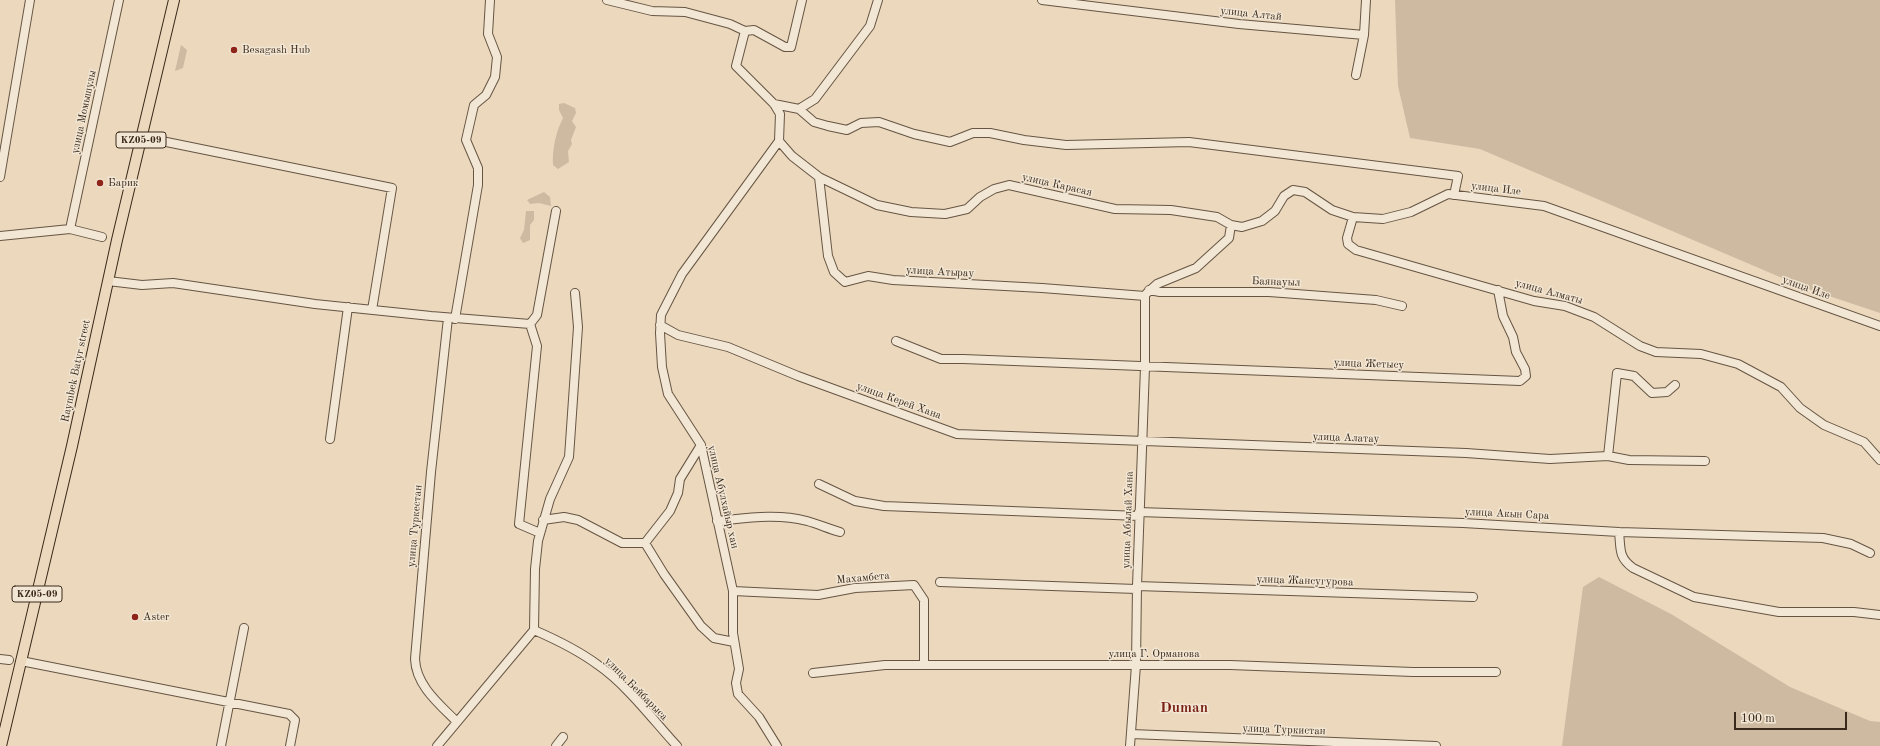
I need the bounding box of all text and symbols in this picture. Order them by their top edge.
street label: улица Алтай [1220,4,1282,24]
place label: Besagash Hub [242,43,310,57]
marker: Besagash Hub [229,45,239,55]
street label: улица Момышулы [69,69,99,155]
road number: KZ05-09 [116,132,166,148]
street label: улица Карасая [1021,170,1093,200]
place label: Барик [108,176,138,190]
marker: Барик [95,178,105,188]
street label: улица Иле [1470,179,1522,199]
street label: улица Атырау [905,264,975,280]
street label: улица Иле [1780,273,1832,303]
street label: Баянауыл [1251,275,1301,289]
street label: улица Алматы [1514,277,1584,307]
street label: Raymbek Batyr street [59,318,93,424]
street label: улица Жетысу [1334,356,1404,372]
street label: улица Керей Хана [855,380,943,422]
street label: улица Алатау [1312,430,1380,446]
street label: улица Абулхайыр хан [705,444,741,550]
street label: улица Абылай Хана [1120,471,1136,569]
street label: улица Туркестан [405,484,425,568]
street label: улица Акын Сара [1464,505,1550,523]
street label: Махамбета [836,569,890,587]
street label: улица Жансугурова [1256,573,1354,589]
road number: KZ05-09 [12,586,62,602]
place label: Aster [143,610,170,624]
marker: Aster [130,612,140,622]
street label: улица Г. Орманова [1108,647,1200,661]
street label: улица Бейбарыса [602,655,670,723]
district label: Duman [1160,699,1208,717]
scale bar [1736,704,1849,730]
text: 100 m [1741,713,1775,725]
street label: улица Туркистан [1242,722,1326,738]

